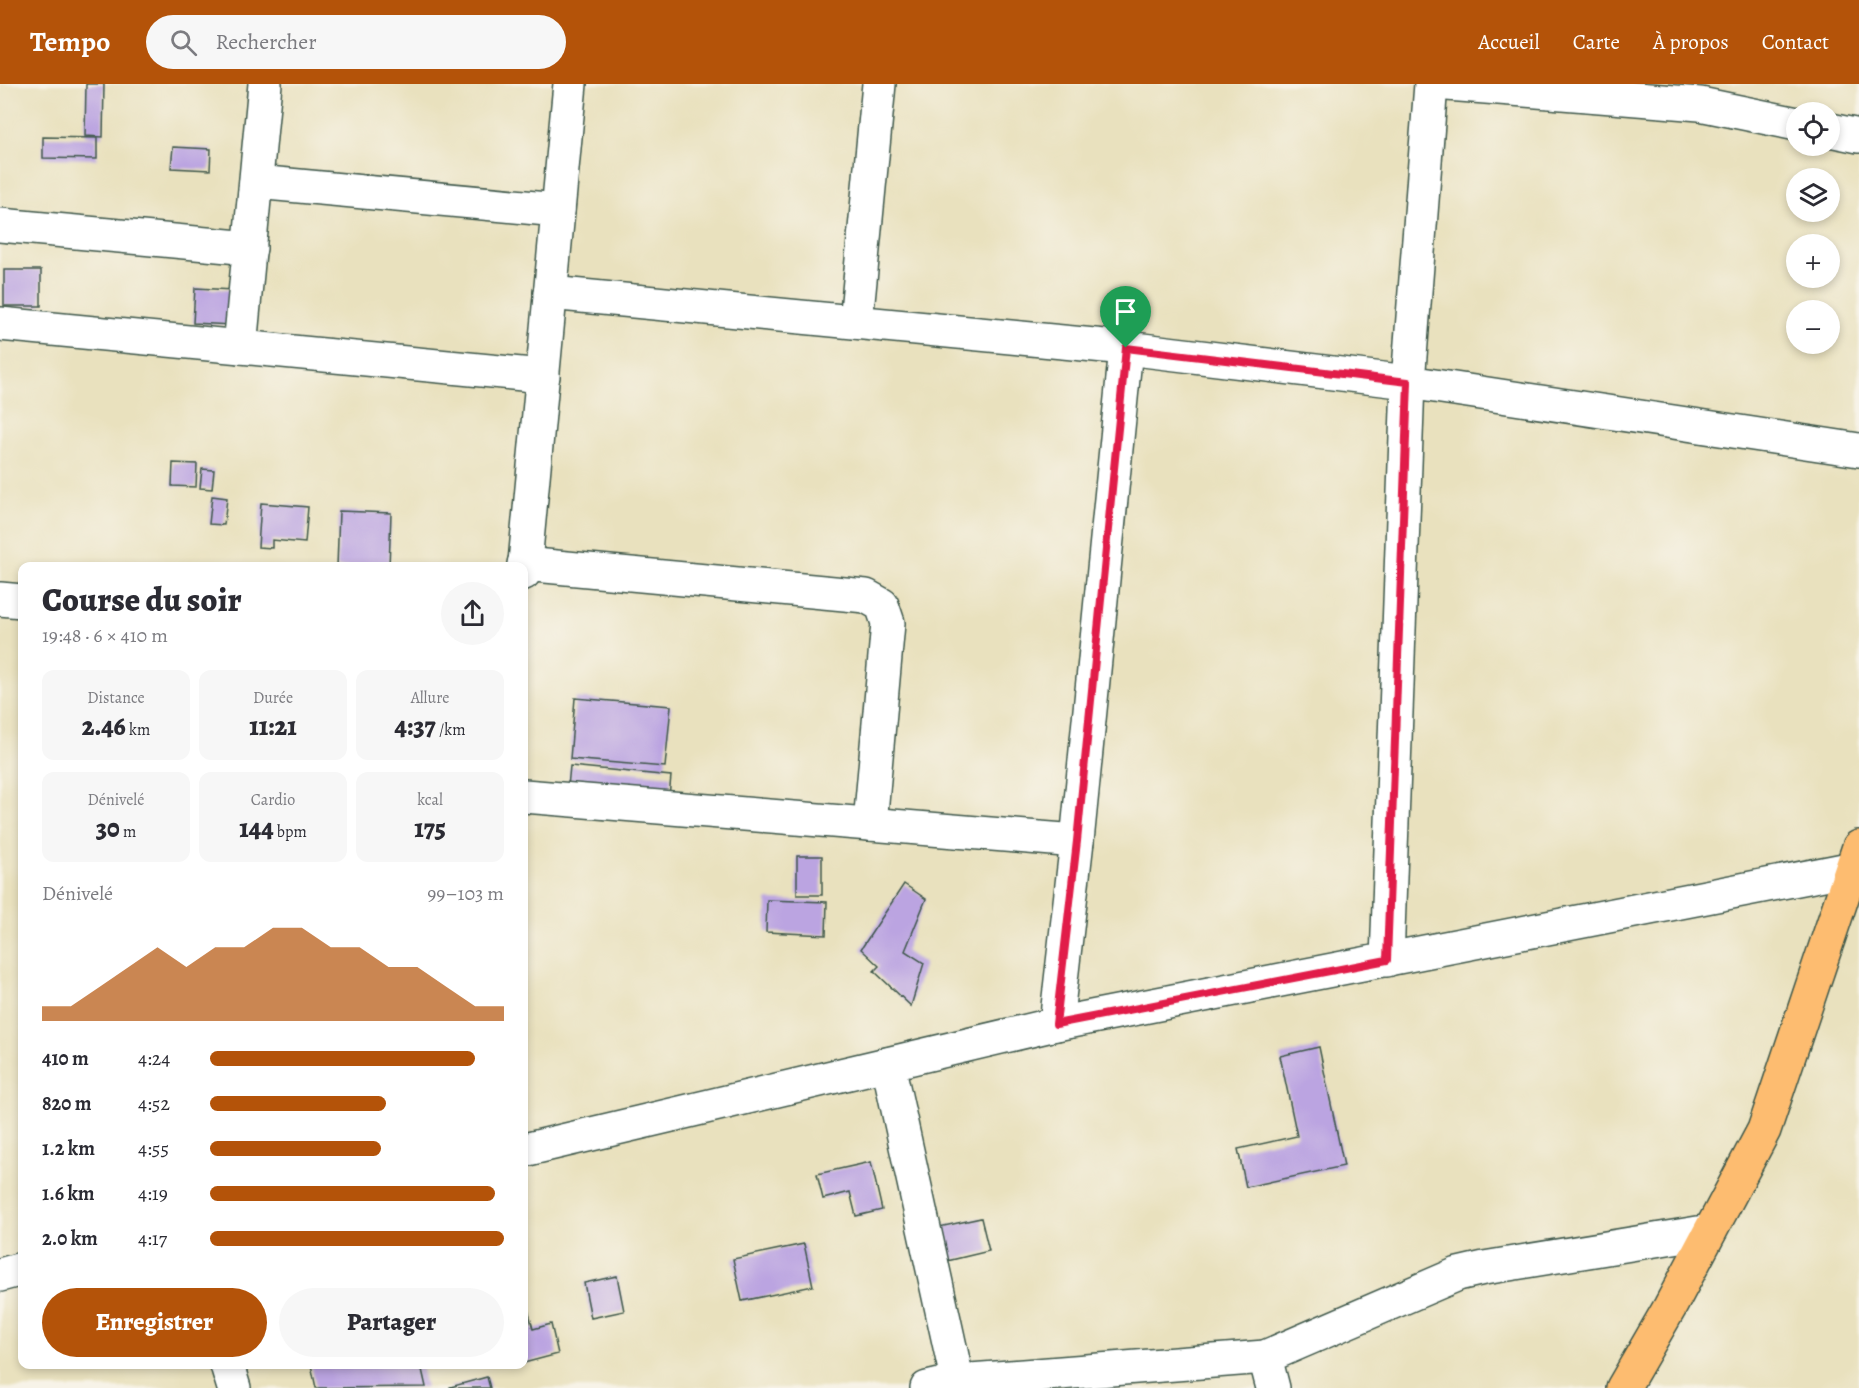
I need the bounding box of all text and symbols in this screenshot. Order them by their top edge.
search box [146,15,566,69]
text: Tempo [30,23,110,61]
icon: search [167,26,200,59]
text: Rechercher [215,27,317,57]
text: Accueil [1478,28,1540,56]
text: Carte [1573,28,1620,56]
text: À propos [1653,28,1729,56]
text: Contact [1762,28,1829,56]
map controls [1786,102,1840,354]
button: locate [1786,102,1840,156]
button: layers [1786,168,1840,222]
button: + [1786,234,1840,288]
pin [1100,286,1151,348]
icon: arrive [1109,295,1142,328]
button: − [1786,300,1840,354]
text: Course du soir [42,577,242,622]
button: share [441,582,504,645]
text: 19:48 · 6 × 410 m [42,622,168,649]
text: Distance [87,687,145,709]
text: Durée [253,687,293,709]
text: Allure [411,687,449,709]
text: 2.46 [82,709,126,744]
text: 11:21 [249,709,297,744]
text: 4:37 [395,709,436,744]
text: km [126,719,150,741]
text: /km [436,719,465,741]
text: Dénivelé [88,789,144,811]
text: Cardio [251,789,295,811]
text: kcal [417,789,443,811]
text: 30 [96,811,120,846]
text: 144 [239,811,274,846]
text: 175 [414,811,446,846]
text: m [120,821,136,843]
text: bpm [274,821,307,843]
text: Dénivelé [42,880,113,907]
text: 99–103 m [427,880,504,907]
text: 410 m [42,1045,89,1072]
text: 4:24 [138,1045,170,1072]
text: 820 m [42,1090,92,1117]
text: 4:52 [138,1090,170,1117]
text: 1.2 km [42,1135,95,1162]
text: 4:55 [138,1135,169,1162]
text: 1.6 km [42,1180,95,1207]
text: 4:19 [138,1180,168,1207]
text: 2.0 km [42,1225,98,1252]
text: 4:17 [138,1225,167,1252]
button: Enregistrer [42,1288,267,1357]
button: Partager [279,1288,504,1357]

